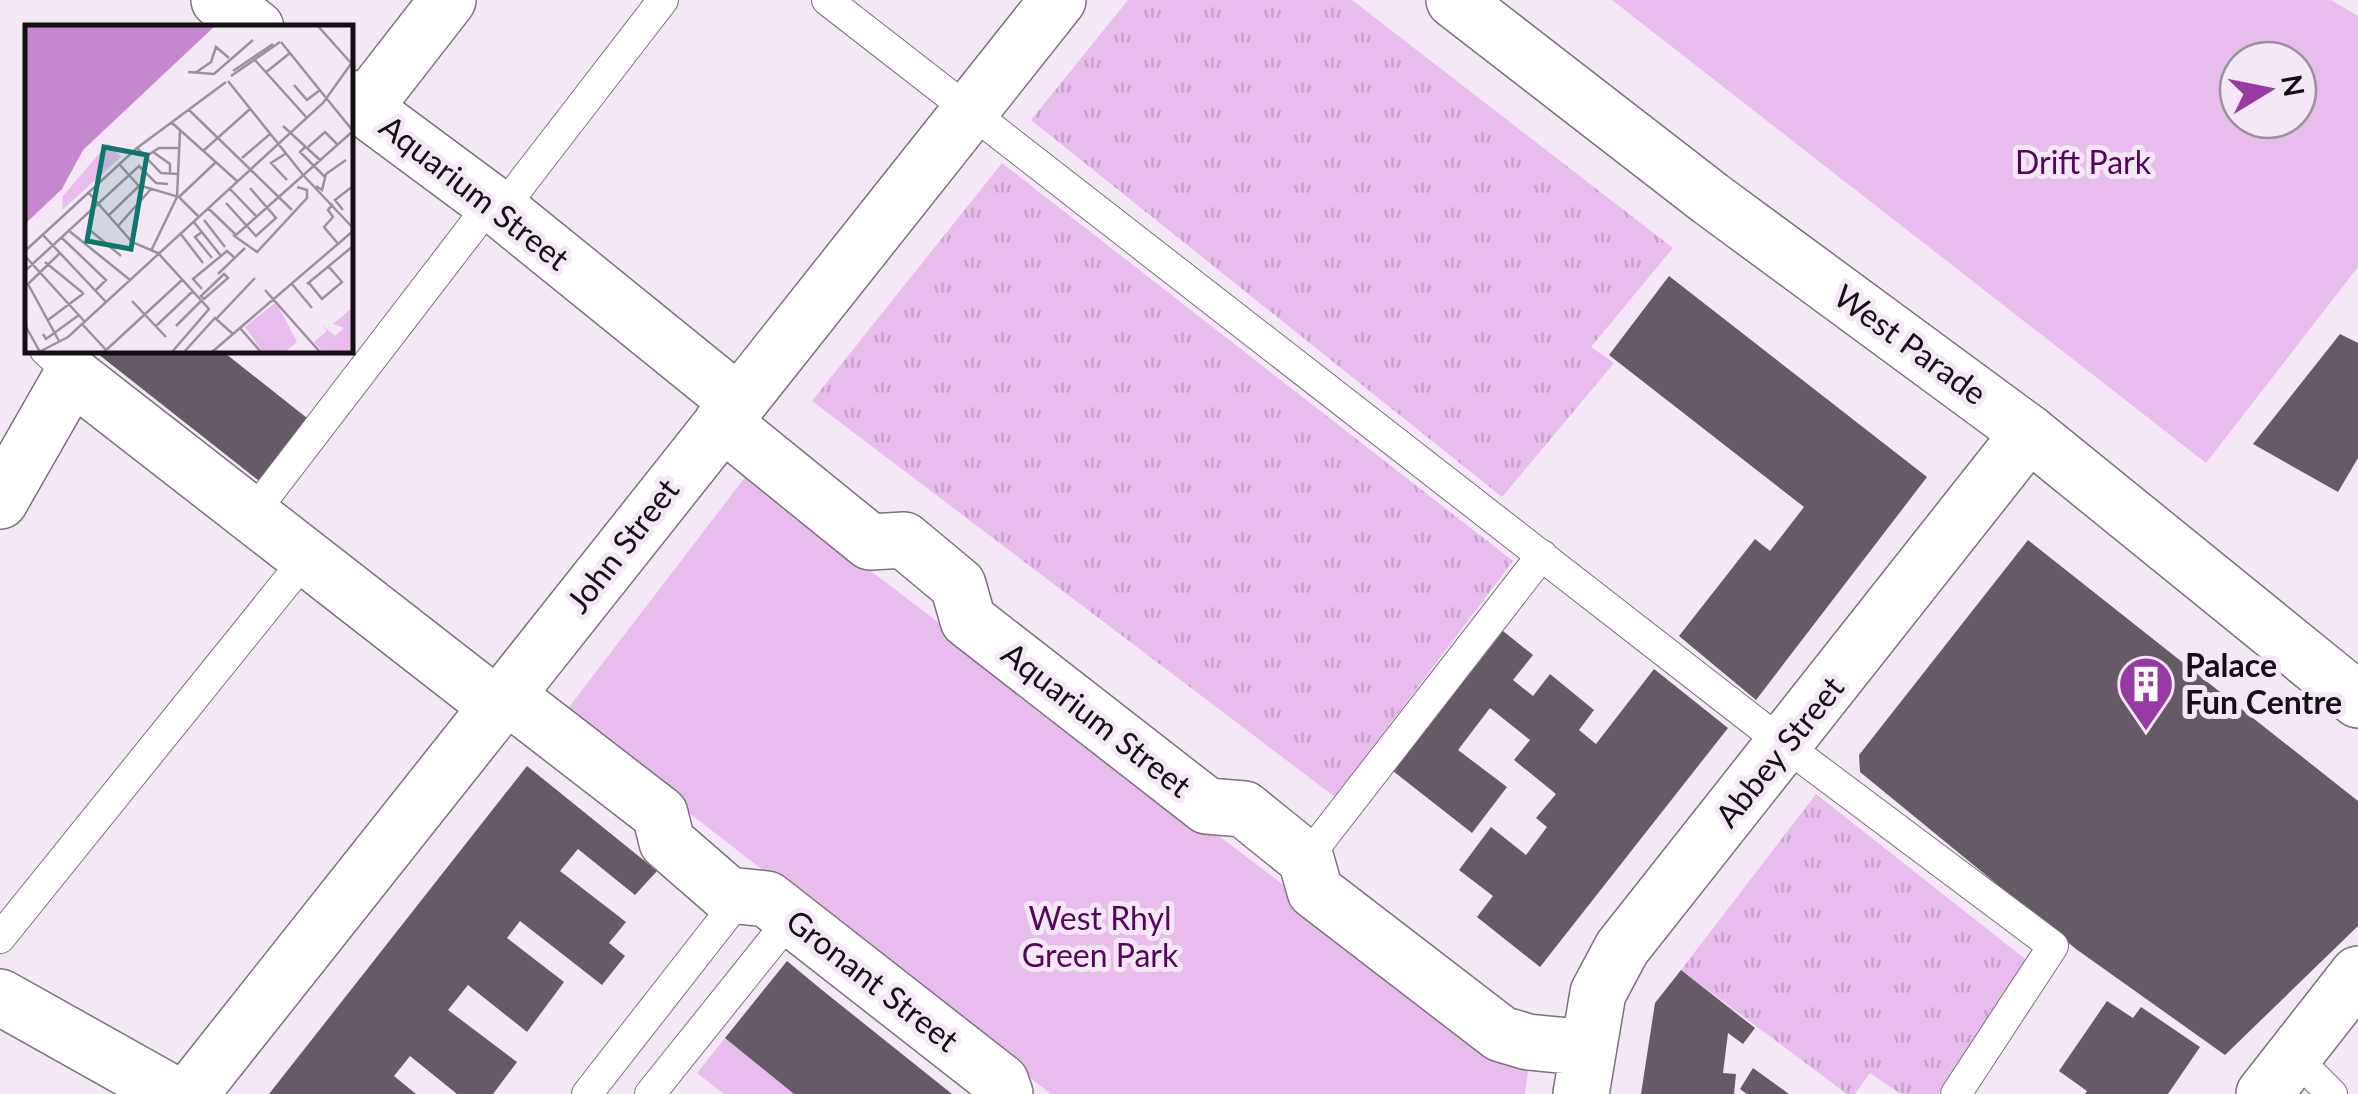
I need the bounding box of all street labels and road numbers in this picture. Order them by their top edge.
street label: Aquarium Street [373,106,578,278]
street label: West Parade [1827,276,1995,412]
street label: John Street [557,470,687,620]
street label: Aquarium Street [995,633,1200,805]
street label: Abbey Street [1706,668,1852,834]
street label: Gronant Street [779,901,967,1059]

